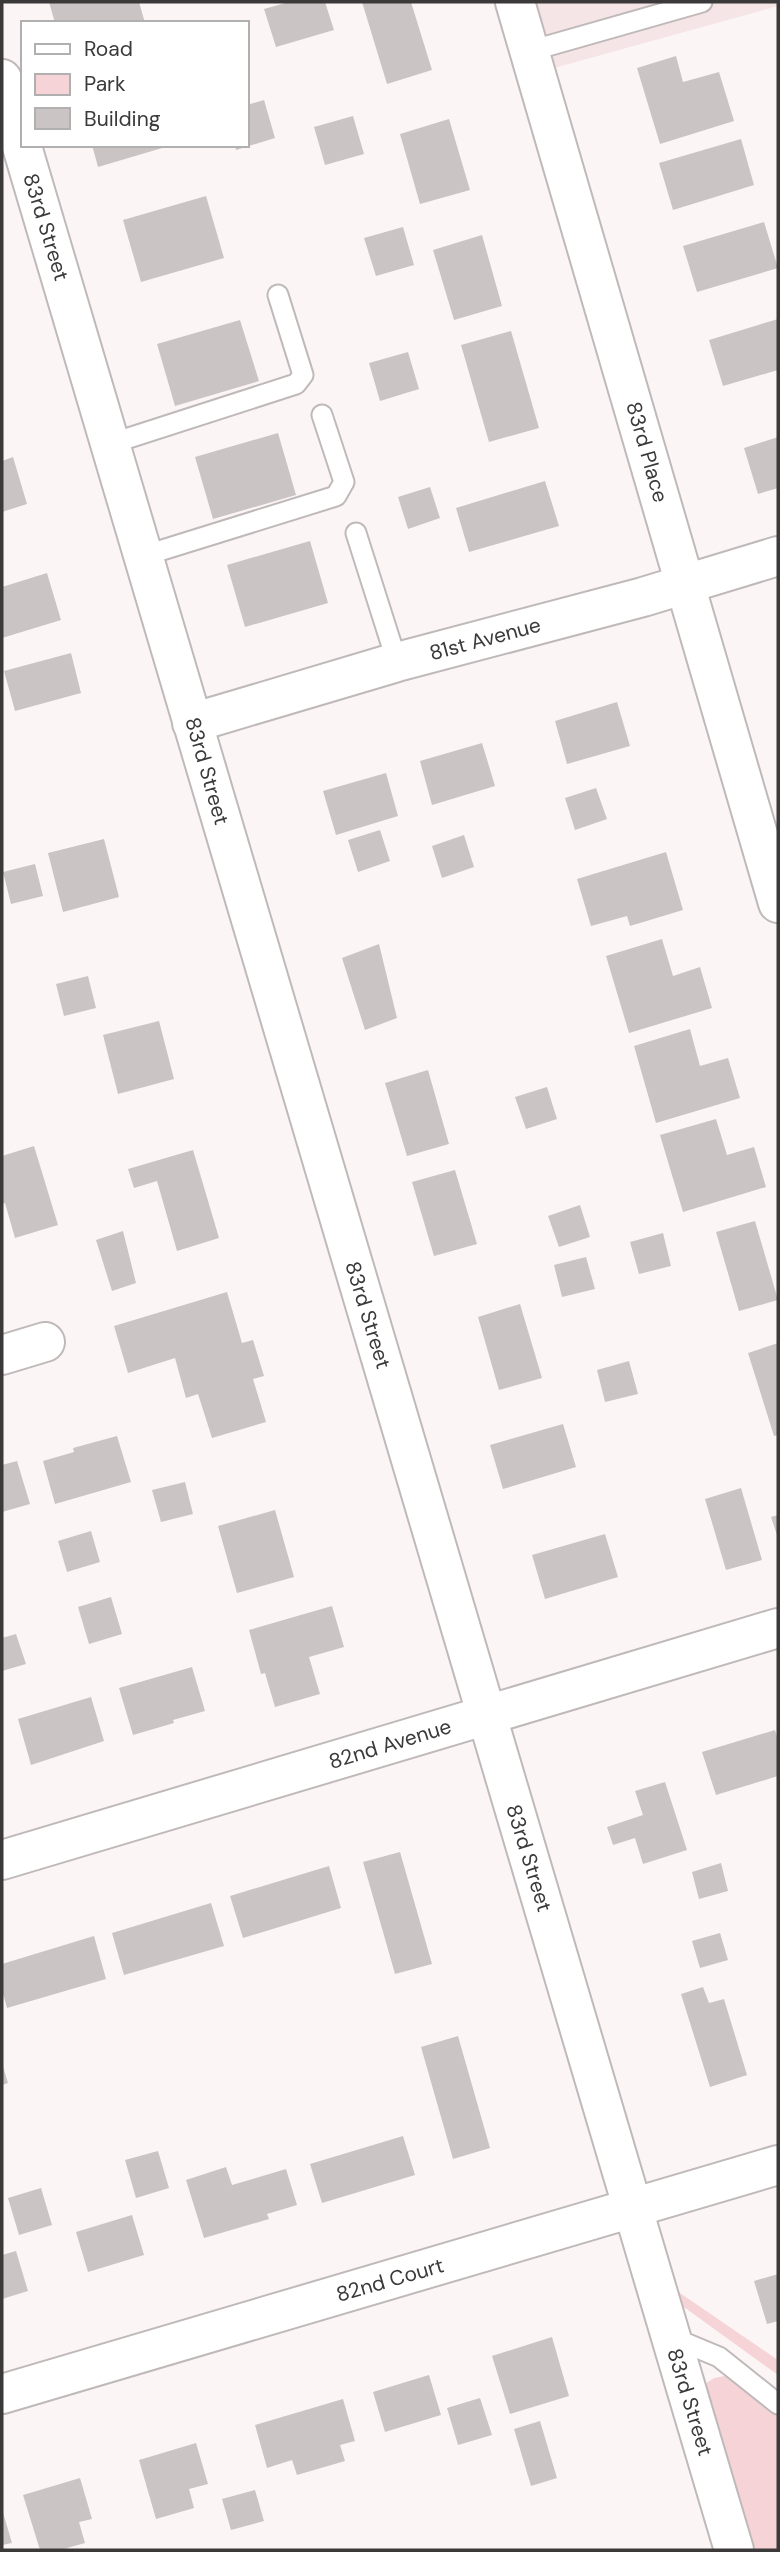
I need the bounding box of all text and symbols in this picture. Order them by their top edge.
legend [21,21,248,147]
text: Road [84,35,133,63]
text: Park [84,70,126,98]
text: Building [84,105,161,133]
street label: 83rd Street [16,170,76,284]
street label: 83rd Place [619,398,675,506]
street label: 81st Avenue [426,611,544,667]
street label: 83rd Street [178,714,236,828]
street label: 83rd Street [338,1258,398,1372]
street label: 82nd Avenue [325,1712,455,1776]
street label: 83rd Street [499,1801,559,1915]
street label: 82nd Court [333,2251,447,2309]
street label: 83rd Street [660,2345,720,2459]

